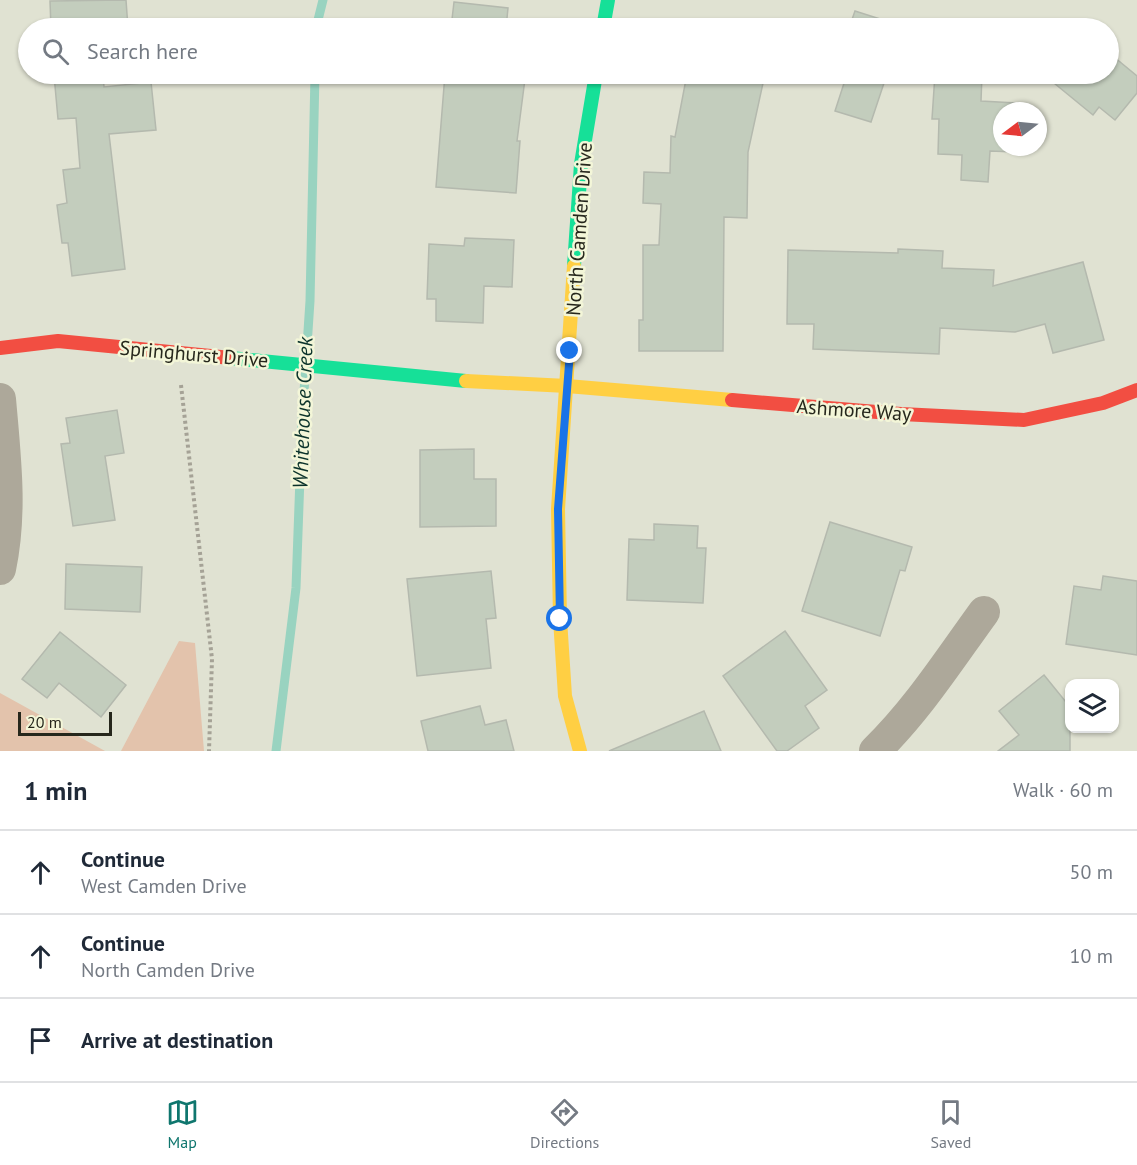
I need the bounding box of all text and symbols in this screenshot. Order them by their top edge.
search box [18,18,1119,84]
icon: search [39,35,72,68]
text: Search here [87,37,198,65]
north arrow [993,102,1047,156]
street label: North Camden Drive [560,141,598,317]
street label: Springhurst Drive [119,335,269,373]
water label: Whitehouse Creek [286,335,319,489]
route end [556,337,582,363]
street label: Ashmore Way [796,393,913,427]
route start [546,605,572,631]
map controls [1065,679,1119,733]
button: layers [1065,679,1119,733]
scale bar [18,709,112,736]
text: 20 m [27,712,62,732]
text: 1 min [24,774,87,807]
text: Walk · 60 m [1013,777,1113,803]
text: Continue [81,845,165,873]
icon: ahead [24,856,57,889]
text: 50 m [1070,859,1113,885]
text: West Camden Drive [81,873,247,899]
text: Continue [81,929,165,957]
icon: ahead [24,940,57,973]
text: 10 m [1070,943,1113,969]
text: North Camden Drive [81,957,255,983]
icon: arrive [24,1024,57,1057]
text: Arrive at destination [81,1026,273,1054]
tab: Map [166,1096,199,1152]
tab: Directions [530,1096,599,1152]
tab: Saved [931,1096,971,1152]

